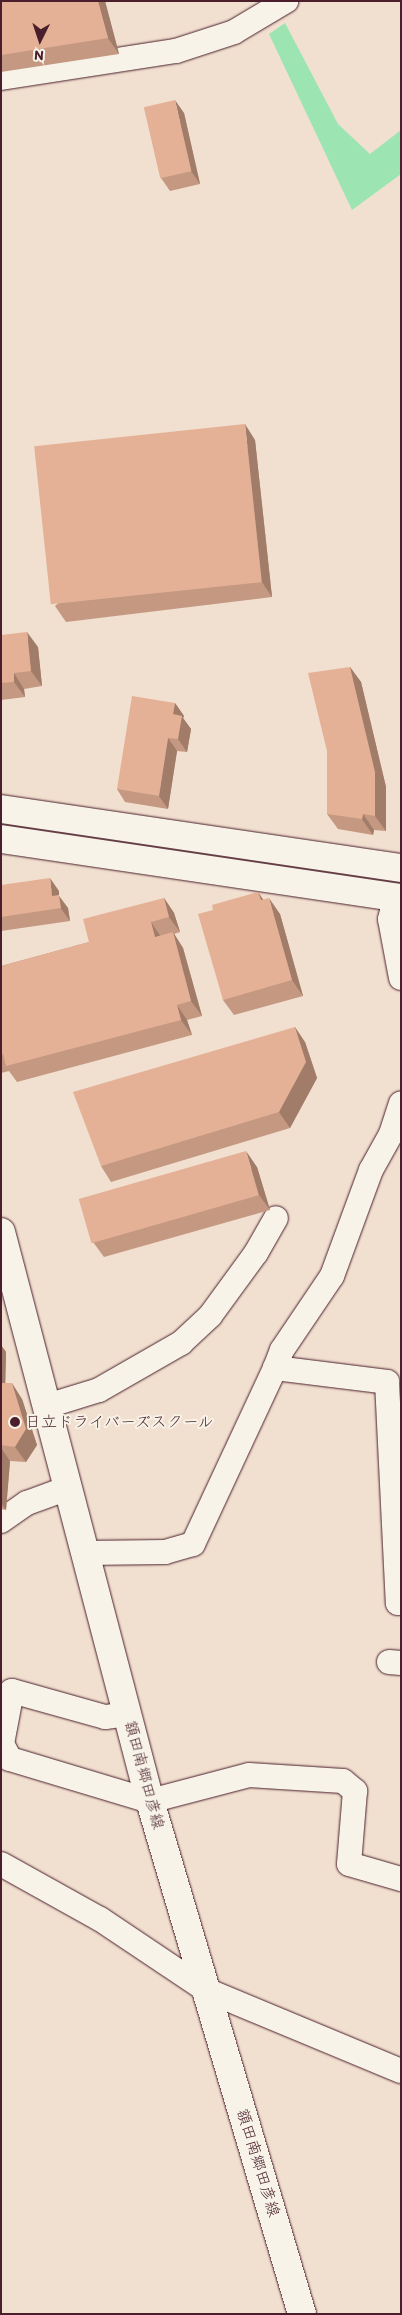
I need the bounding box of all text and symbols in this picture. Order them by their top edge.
north arrow [15,15,65,65]
text: N [34,47,44,64]
place label: 日立ドライバーズスクール [25,1412,217,1432]
marker: 日立ドライバーズスクール [9,1416,21,1428]
street label: 額田南郷田彦線 [120,1718,168,1832]
street label: 額田南郷田彦線 [232,2107,284,2219]

